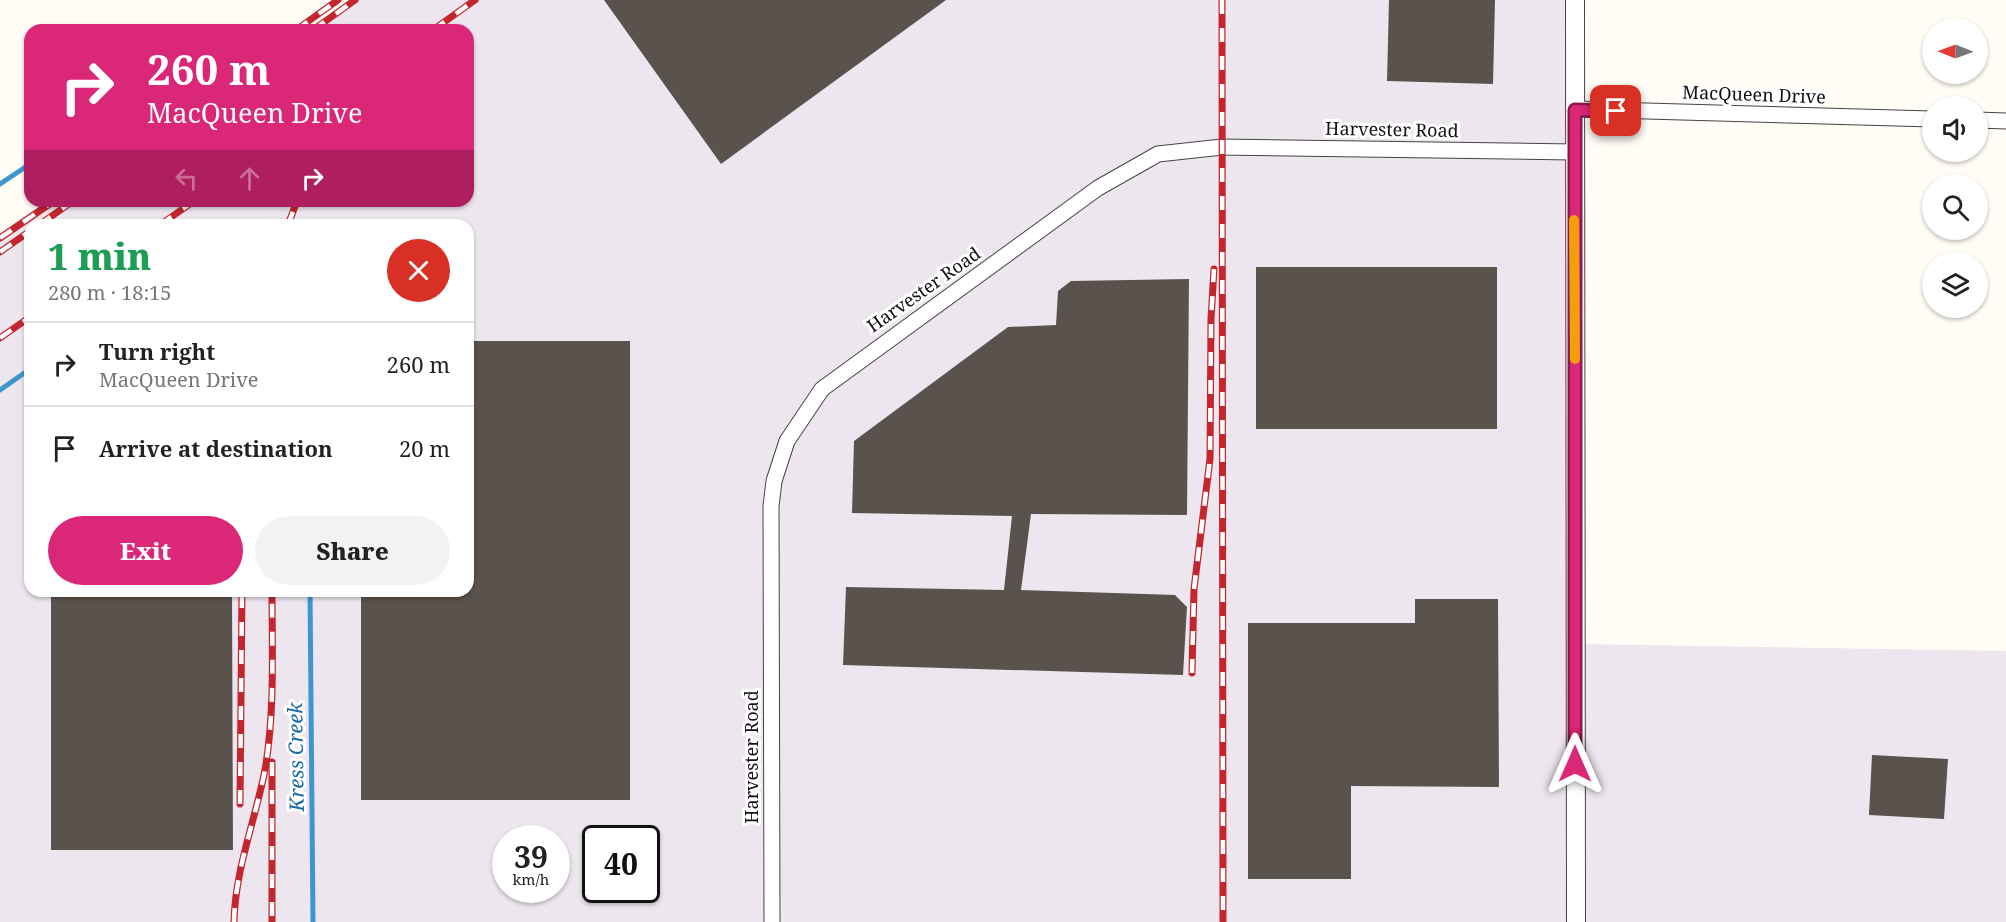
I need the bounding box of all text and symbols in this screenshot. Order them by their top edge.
north arrow [1922,18,1988,84]
map controls [1922,18,1988,318]
text: 260 m [147,40,271,97]
icon: right [48,48,126,126]
street label: MacQueen Drive [1682,80,1826,108]
pin [1590,85,1641,136]
text: MacQueen Drive [147,94,362,131]
icon: arrive [1599,94,1632,127]
button: sound [1922,96,1988,162]
street label: Harvester Road [1325,116,1459,142]
icon: left [170,162,203,195]
icon: ahead [233,162,266,195]
icon: right [296,162,329,195]
button: search [1922,174,1988,240]
text: 1 min [48,232,151,281]
button: close [387,239,450,302]
street label: Harvester Road [862,241,985,337]
button: layers [1922,252,1988,318]
text: 280 m · 18:15 [48,279,171,306]
text: Turn right [99,336,215,366]
icon: right [48,348,81,381]
text: 260 m [387,349,450,379]
text: MacQueen Drive [99,366,259,393]
icon: arrive [48,432,81,465]
text: Arrive at destination [99,433,333,463]
text: 20 m [399,433,450,463]
button: Exit [48,516,243,585]
button: Share [255,516,450,585]
street label: Harvester Road [739,690,763,824]
water label: Kress Creek [281,702,310,813]
position arrow [1543,732,1607,796]
speed limit sign: 40 [582,825,660,903]
text: 39 [514,836,548,877]
text: km/h [513,869,549,889]

